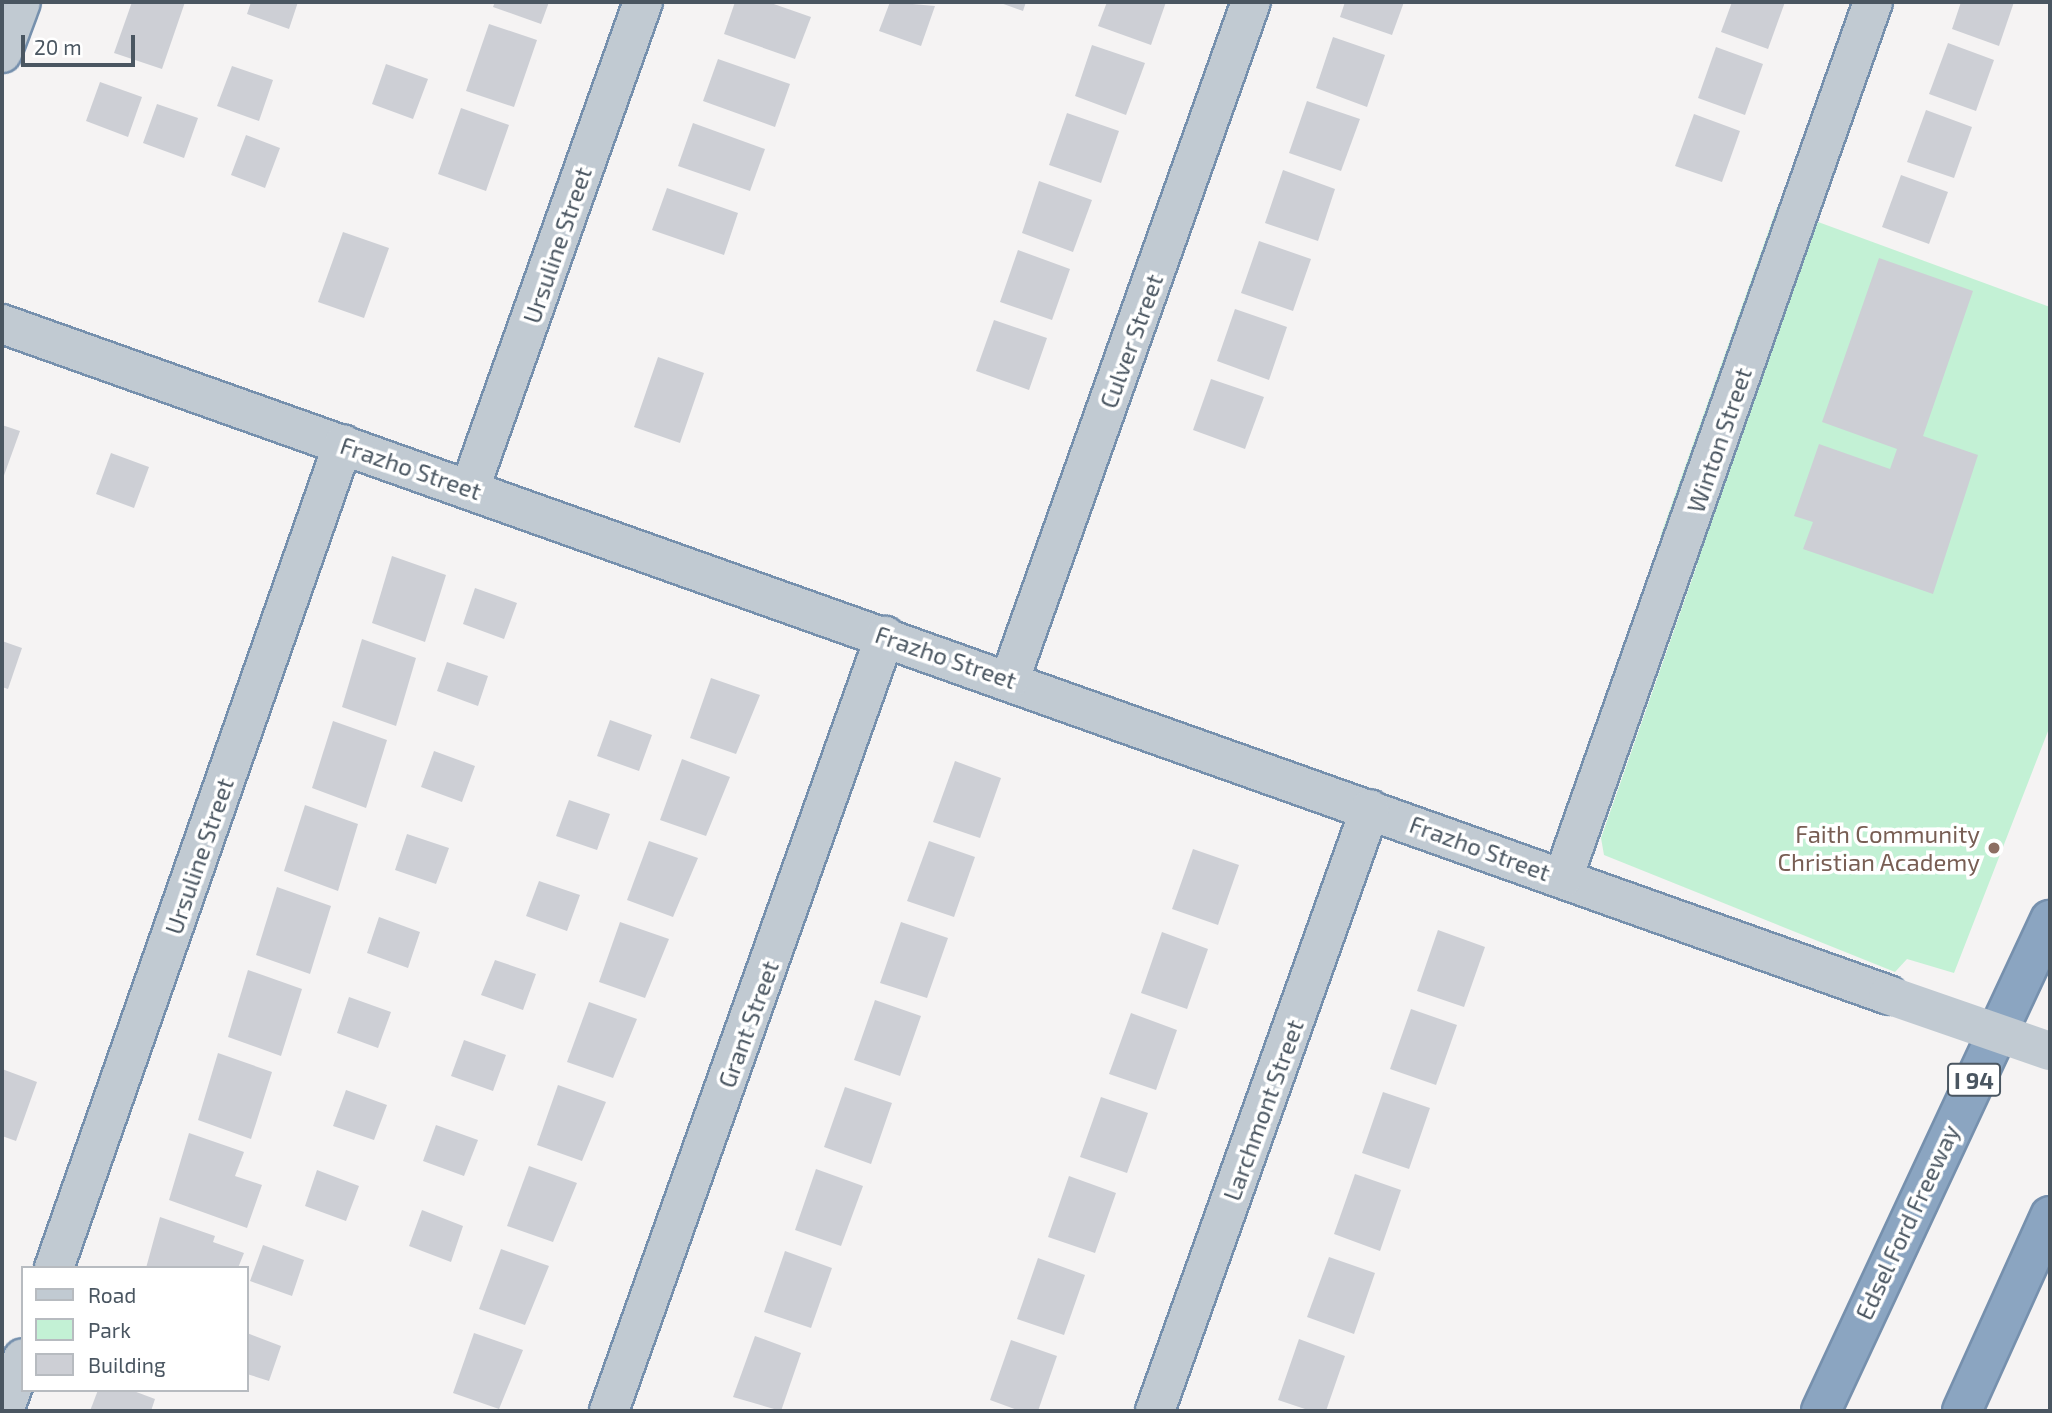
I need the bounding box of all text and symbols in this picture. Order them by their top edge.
scale bar [24,21,138,65]
text: 20 m [34,34,82,59]
street label: Ursuline Street [517,163,597,327]
street label: Culver Street [1093,270,1169,412]
street label: Winton Street [1681,364,1757,516]
street label: Frazho Street [337,430,485,506]
street label: Frazho Street [872,619,1020,695]
street label: Ursuline Street [159,774,239,938]
street label: Frazho Street [1406,809,1554,887]
place label: Faith Community Christian Academy [1777,820,1980,876]
marker: Faith Community Christian Academy [1986,840,2002,856]
street label: Grant Street [712,957,784,1091]
street label: Larchmont Street [1217,1016,1309,1204]
road number: I 94 [1946,1060,2002,1100]
street label: Edsel Ford Freeway [1849,1120,1965,1324]
legend [21,1266,248,1392]
text: Road [88,1282,136,1307]
text: Park [88,1317,131,1342]
text: Building [88,1352,166,1377]

